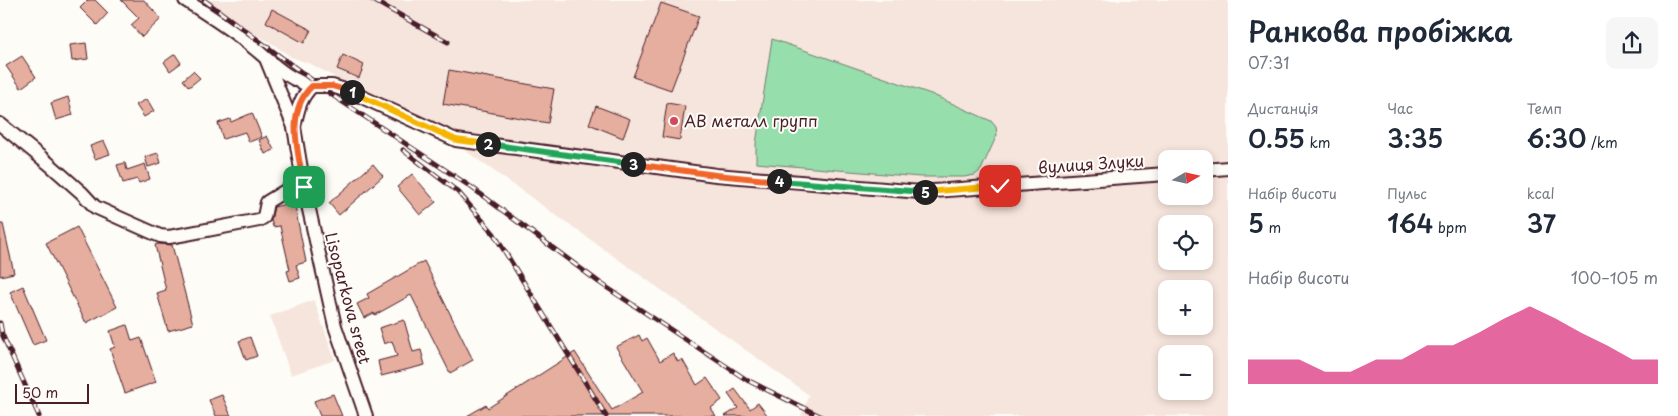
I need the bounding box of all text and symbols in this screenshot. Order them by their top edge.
text: Ранкова пробіжка [1248,9,1513,52]
button: share [1606,17,1658,69]
text: 07:31 [1248,50,1289,74]
pin: 1 [340,80,364,104]
text: 1 [349,82,356,103]
text: Дистанція [1248,98,1319,119]
text: Час [1387,98,1413,119]
text: Темп [1527,98,1562,119]
place label: АВ металл групп [684,108,818,132]
marker: АВ металл групп [668,115,680,127]
text: 0.55 [1248,119,1305,157]
text: 3:35 [1387,119,1443,157]
text: 6:30 [1527,119,1586,157]
pin: 2 [476,132,500,156]
text: km [1305,132,1330,153]
text: /km [1586,132,1618,153]
text: 2 [484,134,493,155]
street label: вулиця Злуки [1037,147,1145,179]
north arrow [1158,150,1212,205]
map controls [1158,150,1213,400]
pin: 3 [620,152,646,176]
text: 3 [629,154,638,175]
pin [979,165,1021,207]
pin [283,166,325,208]
pin: 4 [766,168,792,194]
text: 4 [775,171,784,192]
icon: check [986,172,1014,200]
icon: arrive [290,173,318,201]
pin: 5 [912,180,938,204]
text: 5 [921,182,930,203]
text: Набір висоти [1248,183,1337,204]
text: Пульс [1387,183,1427,204]
text: kcal [1527,183,1555,204]
text: 5 [1248,204,1264,242]
text: 164 [1387,204,1433,242]
text: 37 [1527,204,1556,242]
button: locate [1158,215,1213,270]
text: m [1264,217,1281,238]
text: bpm [1433,217,1467,238]
street label: Lisoparkova sreet [320,229,378,367]
text: Набір висоти [1248,265,1349,289]
text: 100–105 m [1571,265,1658,289]
button: + [1158,280,1213,335]
button: − [1158,345,1213,400]
scale bar [15,381,89,404]
text: 50 m [22,382,58,403]

